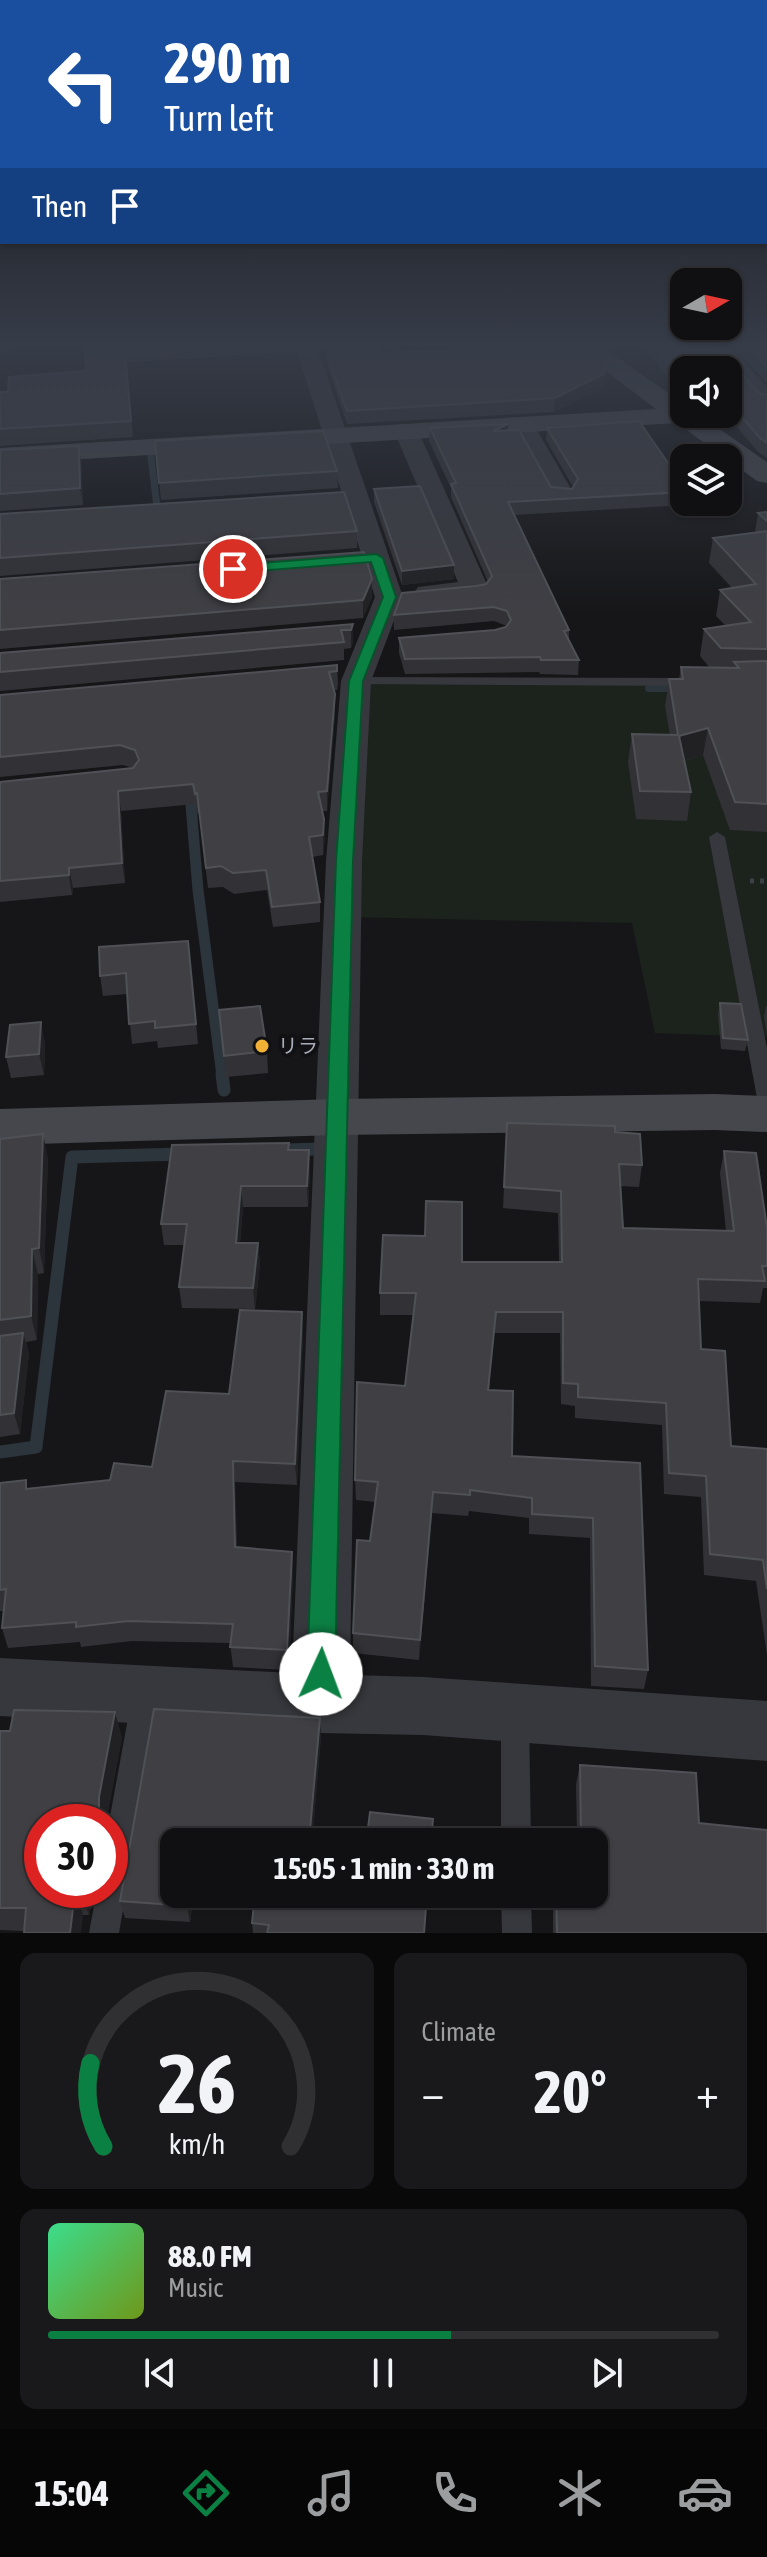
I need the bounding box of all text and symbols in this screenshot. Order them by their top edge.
text: 290 m [164,31,291,95]
icon: left [32,32,136,136]
text: Turn left [164,97,274,139]
icon: arrive [103,184,147,228]
text: Then [32,189,87,223]
north arrow [670,268,742,340]
map controls [670,268,742,516]
button: sound [670,356,742,428]
button: layers [670,444,742,516]
pin [199,535,267,603]
icon: arrive [211,547,255,591]
place label: リラ [278,1034,318,1057]
marker: リラ [253,1037,271,1055]
position arrow [279,1632,363,1716]
speed limit sign: 30 [24,1804,128,1908]
text: 15:05 · 1 min · 330 m [274,1851,494,1885]
text: Climate [422,2017,496,2047]
text: 26 [158,2035,236,2131]
text: 20° [534,2057,607,2126]
text: − [422,2067,444,2117]
text: + [696,2067,719,2117]
text: km/h [168,2127,225,2160]
text: 88.0 FM [168,2239,252,2273]
text: Music [168,2273,223,2303]
icon: previous [138,2351,182,2395]
icon: pause [361,2351,405,2395]
icon: next [585,2351,629,2395]
icon: directions [178,2465,234,2521]
icon: music [303,2465,359,2521]
icon: phone [427,2465,483,2521]
icon: climate [552,2465,608,2521]
icon: car [677,2465,733,2521]
text: 15:04 [34,2472,109,2514]

